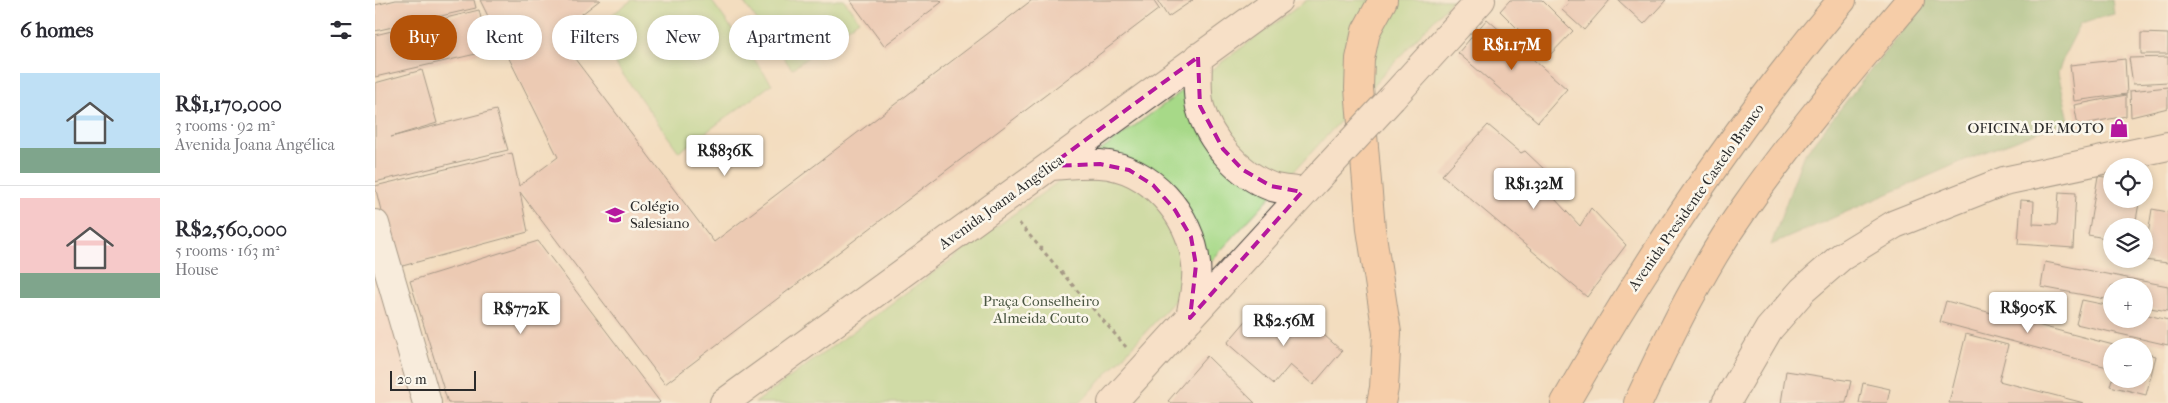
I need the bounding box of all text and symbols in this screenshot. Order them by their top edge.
chip: Buy [390,15,457,60]
chip: Rent [467,15,542,60]
chip: Filters [552,15,637,60]
chip: New [647,15,719,60]
chip: Apartment [729,15,849,60]
icon: filters [327,16,355,44]
text: 6 homes [20,18,94,42]
pin: R$1.17M [1466,28,1558,71]
text: R$1.17M [1483,35,1541,54]
text: R$1,170,000 [175,92,282,116]
icon: home [60,93,120,153]
street label: Avenida Presidente Castelo Branco [1624,100,1768,295]
text: 3 rooms · 92 m² [175,116,275,135]
shop icon: OFICINA DE MOTO [2108,117,2130,139]
place label: OFICINA DE MOTO [1968,119,2104,137]
pin: R$836K [684,134,766,177]
text: Avenida Joana Angélica [175,135,335,154]
text: R$836K [697,141,753,160]
street label: Avenida Joana Angélica [934,150,1068,254]
map controls [2103,158,2153,388]
button: locate [2103,158,2153,208]
pin: R$1.32M [1488,168,1580,210]
text: R$1.32M [1505,174,1563,193]
place label: Colégio Salesiano [630,197,690,232]
school or university icon: Colégio Salesiano [604,204,626,226]
text: R$2,560,000 [175,217,287,241]
icon: home [60,218,120,278]
button: layers [2103,218,2153,268]
text: 5 rooms · 163 m² [175,241,280,260]
text: House [175,260,218,279]
button: + [2103,278,2153,328]
pin: R$772K [480,292,562,335]
park label: Praça Conselheiro Almeida Couto [983,292,1100,327]
pin: R$905K [1987,292,2069,334]
text: R$905K [2000,298,2056,317]
text: R$772K [493,299,549,318]
pin: R$2.56M [1238,304,1330,347]
text: R$2.56M [1253,311,1315,330]
button: − [2103,338,2153,388]
scale bar [390,368,476,391]
text: 20 m [397,371,427,388]

